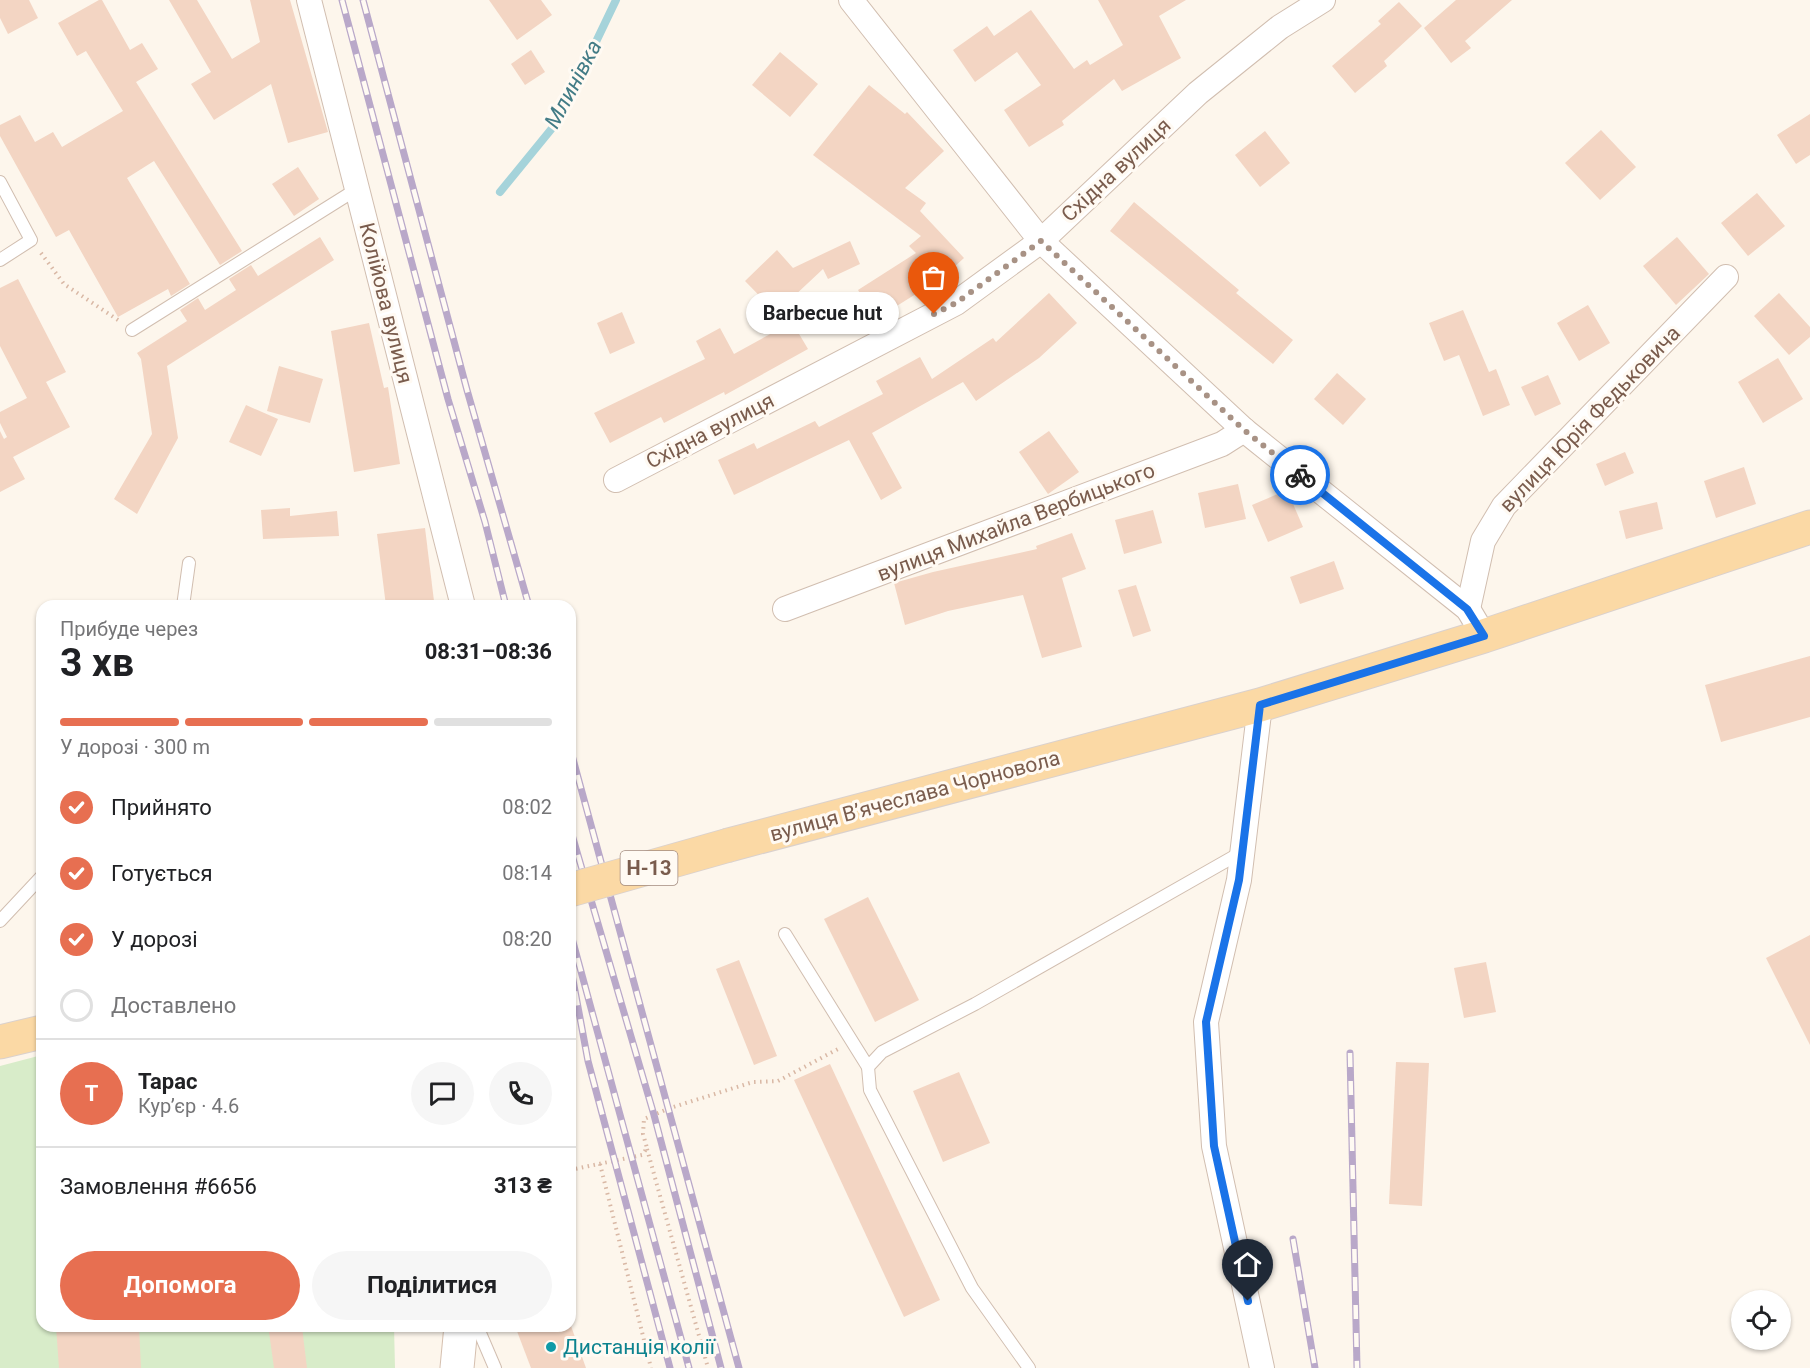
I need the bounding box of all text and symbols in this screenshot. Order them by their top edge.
water label: Млинівка [539,36,607,132]
street label: Східна вулиця [1056,113,1176,227]
street label: Колійова вулиця [354,220,418,386]
pin [908,252,959,314]
icon: bag [917,261,950,294]
callout: Barbecue hut [745,293,898,335]
text: Barbecue hut [763,301,882,325]
street label: вулиця Юрія Федьковича [1495,321,1685,517]
street label: Східна вулиця [642,388,778,474]
courier [1270,445,1330,505]
street label: вулиця Михайла Вербицького [874,458,1158,586]
icon: bike [1284,459,1317,492]
text: Прибуде через [60,617,198,641]
text: 08:31–08:36 [425,639,552,664]
text: 3 хв [60,640,134,686]
text: У дорозі · 300 m [60,735,210,759]
street label: вулиця Вʼячеслава Чорновола [767,746,1063,846]
icon: check [60,791,93,824]
text: Прийнято [111,795,212,820]
text: 08:02 [502,795,552,819]
road number: Н-13 [620,851,678,885]
icon: check [60,857,93,890]
text: Готується [111,861,212,886]
text: 08:14 [502,861,552,885]
icon: check [60,923,93,956]
text: У дорозі [111,927,198,952]
text: 08:20 [502,927,552,951]
text: Доставлено [111,993,236,1018]
button: chat [411,1062,474,1125]
button: phone [489,1062,552,1125]
text: Тарас [138,1069,197,1094]
text: Т [85,1081,98,1106]
text: Кур’єр · 4.6 [138,1094,239,1118]
text: 313 ₴ [494,1173,552,1198]
text: Замовлення #6656 [60,1174,257,1199]
pin [1222,1239,1273,1301]
icon: home [1231,1248,1264,1281]
button: Допомога [60,1251,300,1320]
button: Поділитися [312,1251,552,1320]
map controls [1731,1290,1791,1350]
button: locate [1731,1290,1791,1350]
place label: Дистанція колії [563,1335,716,1359]
marker: Дистанція колії [544,1340,558,1354]

